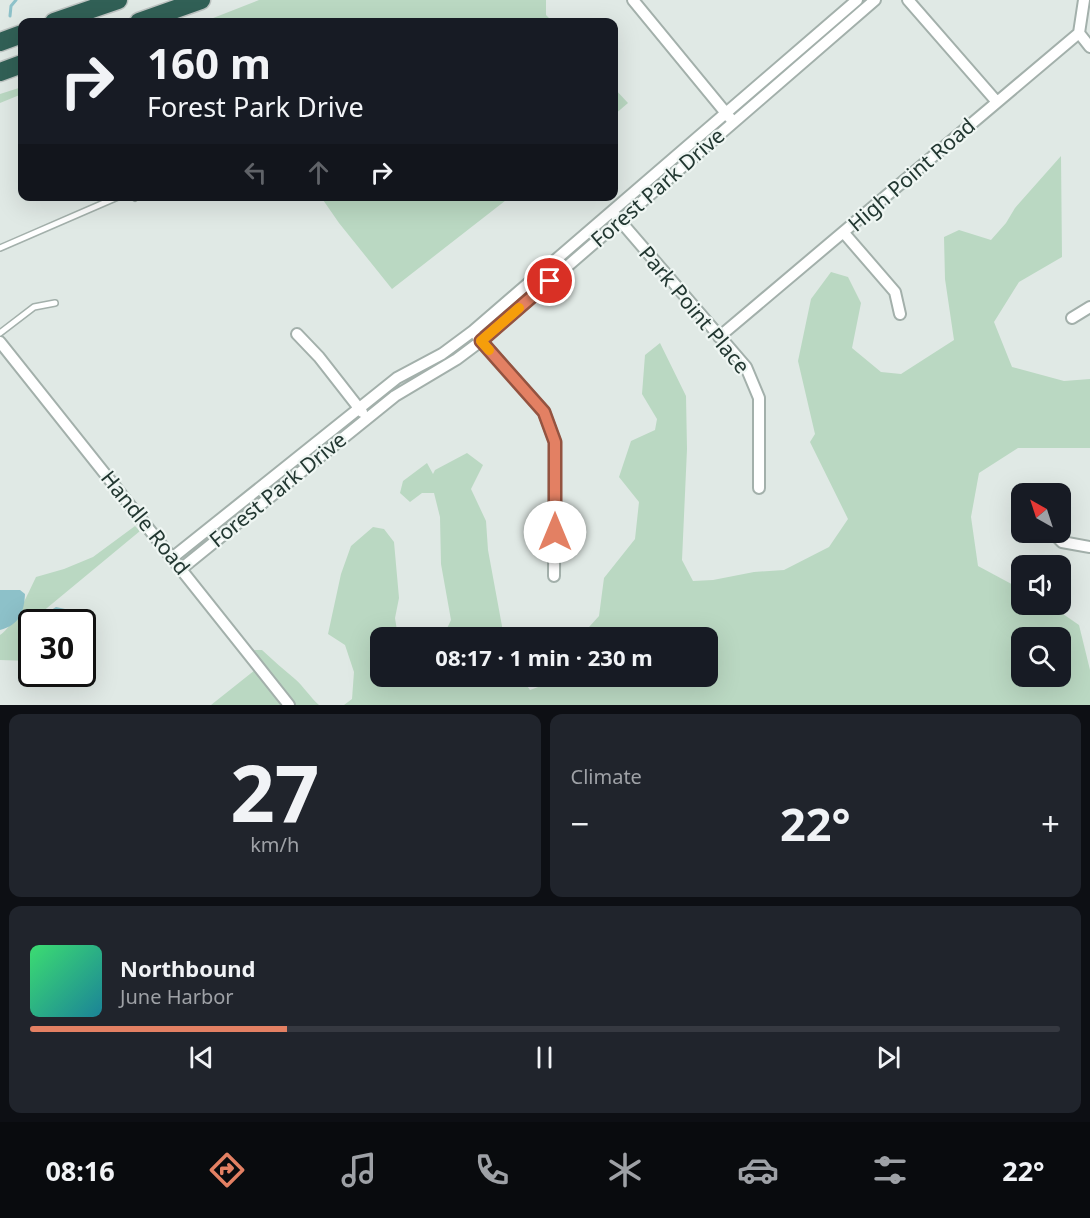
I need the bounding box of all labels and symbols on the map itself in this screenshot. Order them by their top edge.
street label: High Point Road [842,111,981,237]
street label: Forest Park Drive [585,121,730,253]
street label: Park Point Place [633,240,756,379]
pin [524,255,575,306]
street label: Forest Park Drive [203,425,352,553]
street label: Handle Road [95,464,196,580]
north arrow [1011,483,1071,543]
position arrow [523,500,587,564]
speed limit sign: 30 [18,609,96,687]

